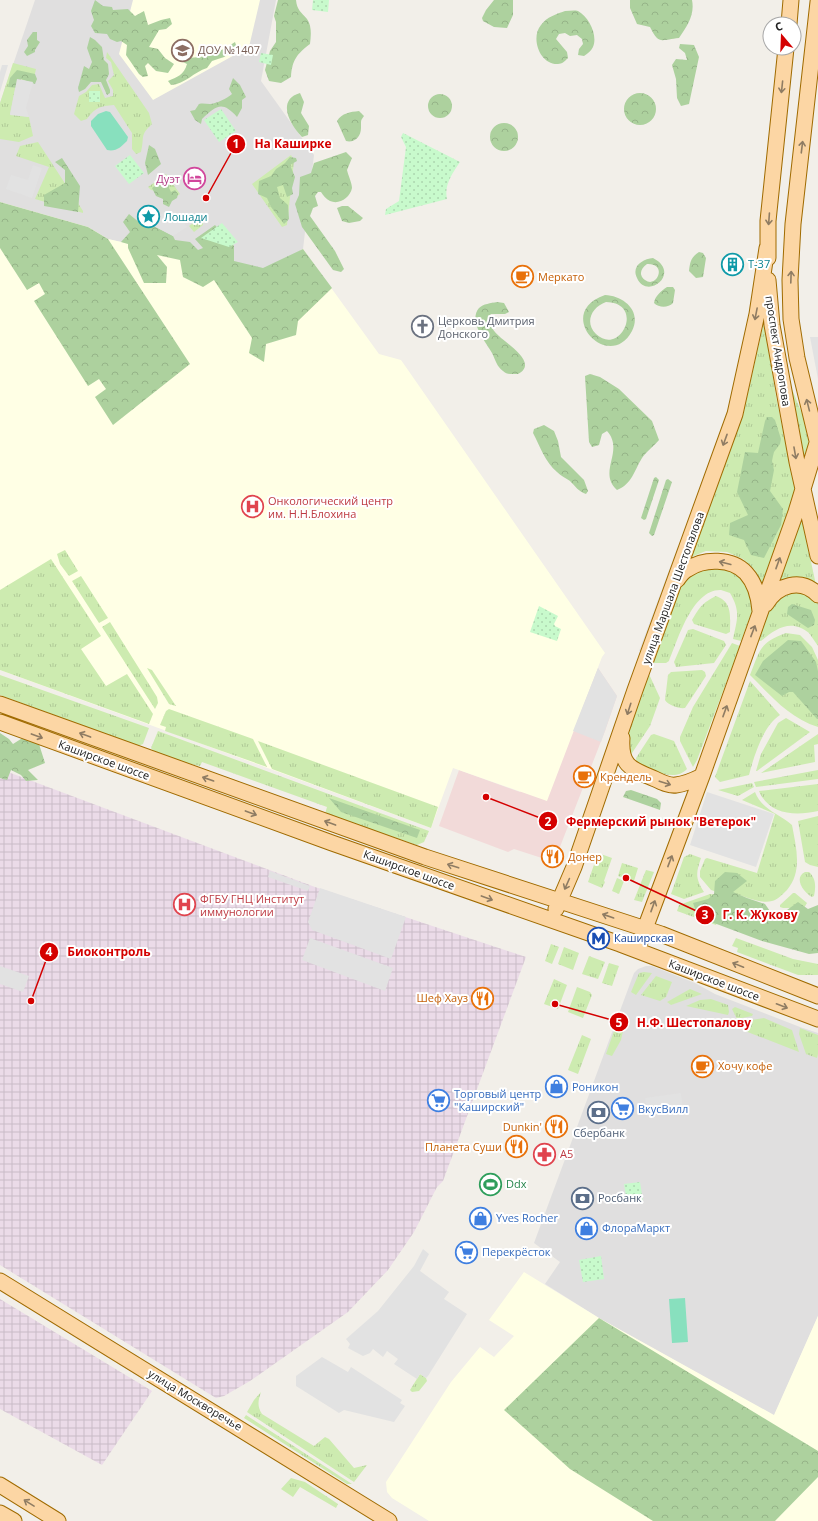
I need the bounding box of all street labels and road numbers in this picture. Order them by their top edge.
street label: проспект Андропова [762,295,795,407]
street label: улица Маршала Шестопалова [638,509,707,666]
street label: Каширское шоссе [56,736,152,783]
street label: Каширское шоссе [361,846,457,893]
street label: Каширское шоссе [667,955,762,1004]
street label: улица Москворечье [145,1366,245,1434]

